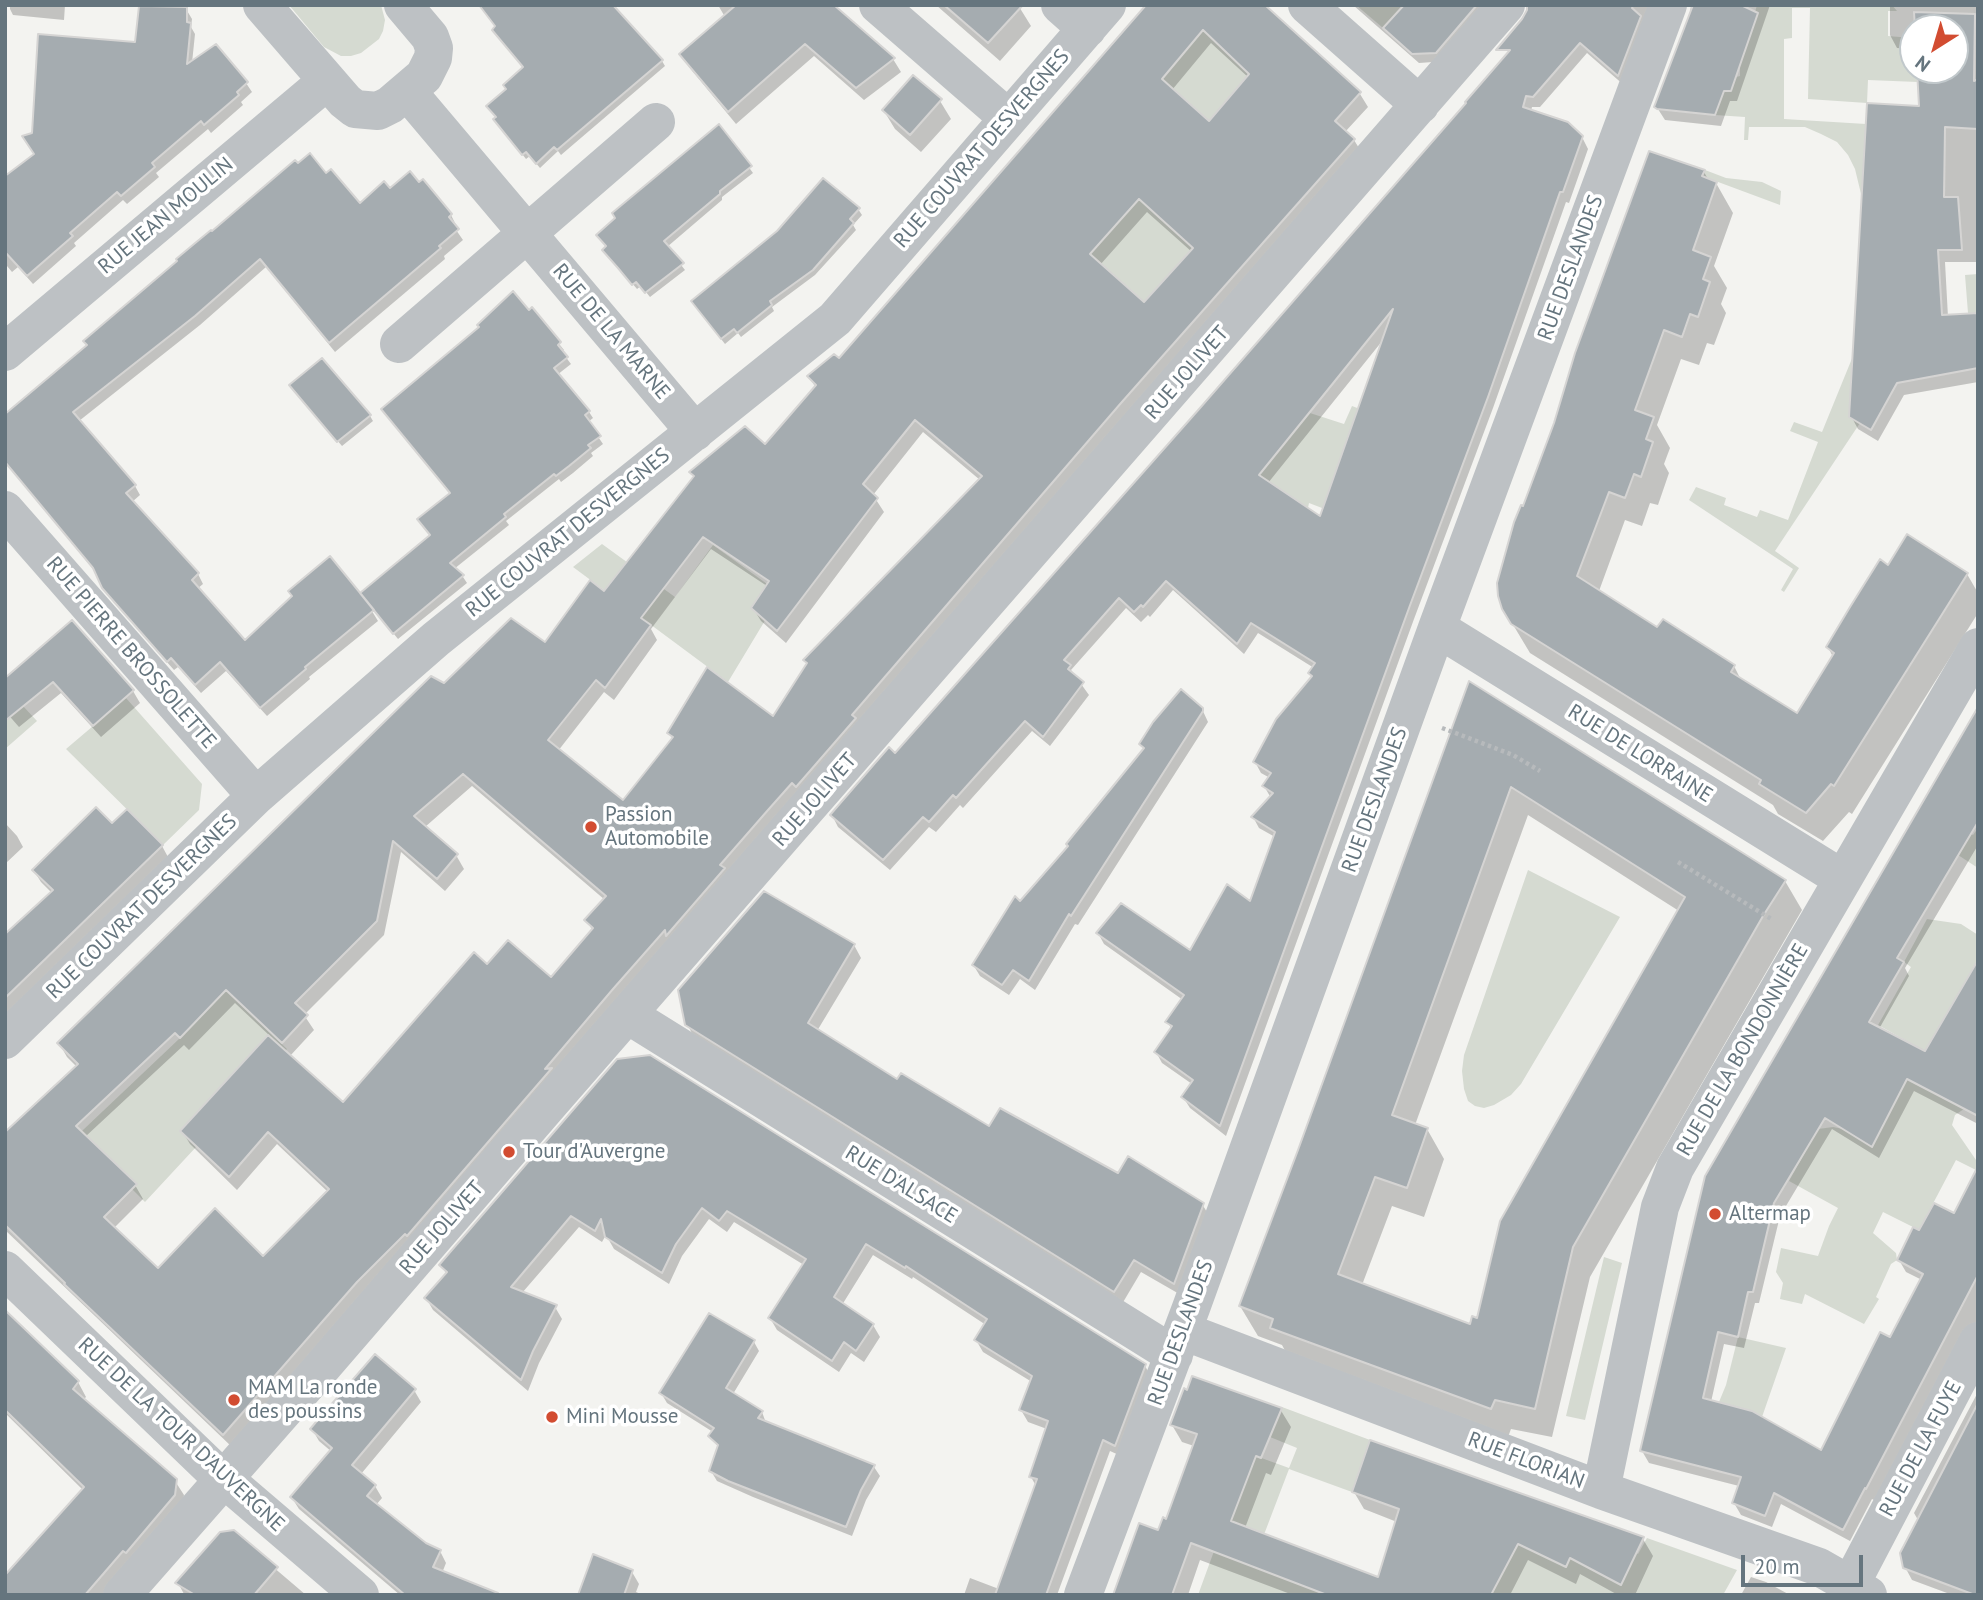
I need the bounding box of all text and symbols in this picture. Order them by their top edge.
north arrow [1899,14,1969,84]
street label: RUE COUVRAT DESVERGNES [889,45,1075,253]
text: N [1910,51,1935,78]
street label: RUE JEAN MOULIN [93,152,239,280]
street label: RUE DESLANDES [1533,192,1609,344]
street label: RUE DE LA MARNE [547,259,675,405]
street label: RUE JOLIVET [1140,321,1234,425]
street label: RUE COUVRAT DESVERGNES [461,443,675,623]
street label: RUE PIERRE BROSSOLETTE [41,552,221,754]
street label: RUE DE LORRAINE [1563,699,1717,809]
street label: RUE DESLANDES [1337,724,1413,876]
street label: RUE JOLIVET [768,748,862,852]
place label: Passion Automobile [605,802,709,852]
street label: RUE COUVRAT DESVERGNES [42,809,242,1005]
marker: Passion Automobile [583,819,599,835]
street label: RUE DE LA BONDONNIÈRE [1672,939,1814,1161]
place label: Tour d'Auvergne [523,1139,665,1165]
street label: RUE D'ALSACE [840,1141,962,1229]
marker: Tour d'Auvergne [501,1144,517,1160]
street label: RUE JOLIVET [395,1176,489,1280]
place label: Altermap [1729,1201,1811,1227]
marker: Altermap [1707,1206,1723,1222]
street label: RUE DESLANDES [1143,1257,1219,1409]
street label: RUE DE LA TOUR D'AUVERGNE [73,1333,289,1537]
place label: MAM La ronde des poussins [248,1375,377,1425]
street label: RUE DE LA FUYE [1875,1377,1967,1521]
marker: MAM La ronde des poussins [226,1392,242,1408]
place label: Mini Mousse [566,1404,678,1430]
marker: Mini Mousse [544,1409,560,1425]
street label: RUE FLORIAN [1464,1427,1588,1495]
scale bar [1745,1540,1868,1584]
text: 20 m [1754,1553,1800,1580]

